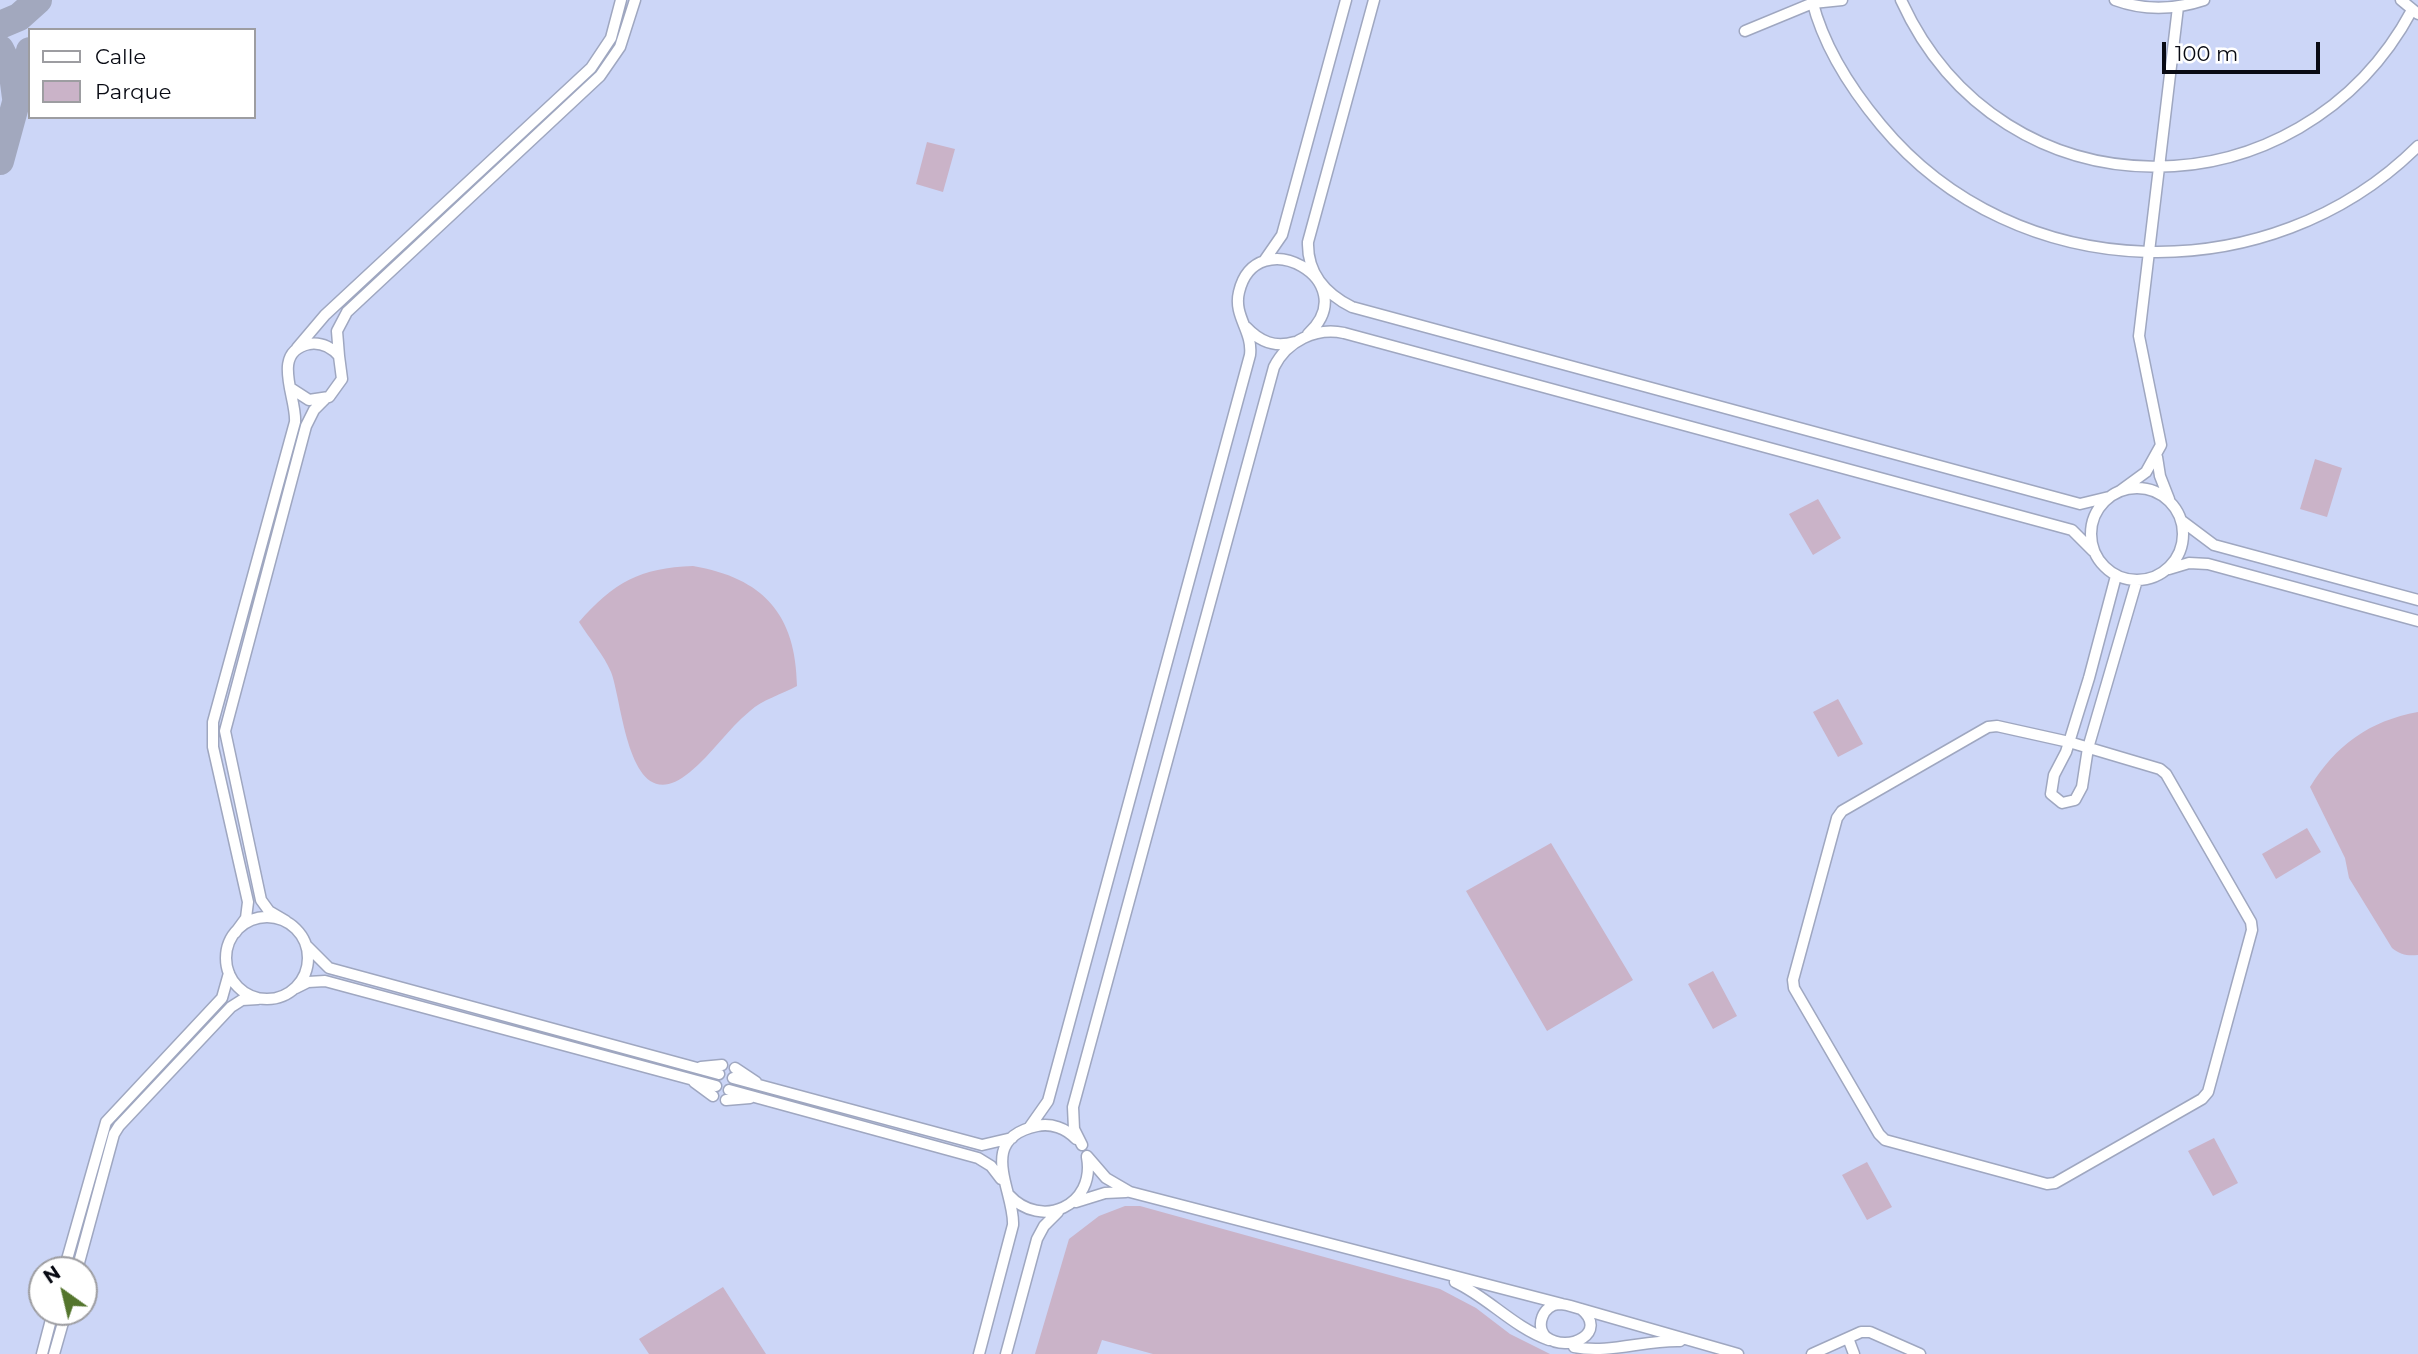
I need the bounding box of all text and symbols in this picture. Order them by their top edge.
legend [28,28,256,119]
scale bar [2166,28,2324,72]
text: 100 m [2175,41,2238,66]
text: Calle [95,44,146,69]
text: Parque [95,79,171,104]
north arrow [28,1256,98,1326]
text: N [39,1261,65,1289]

